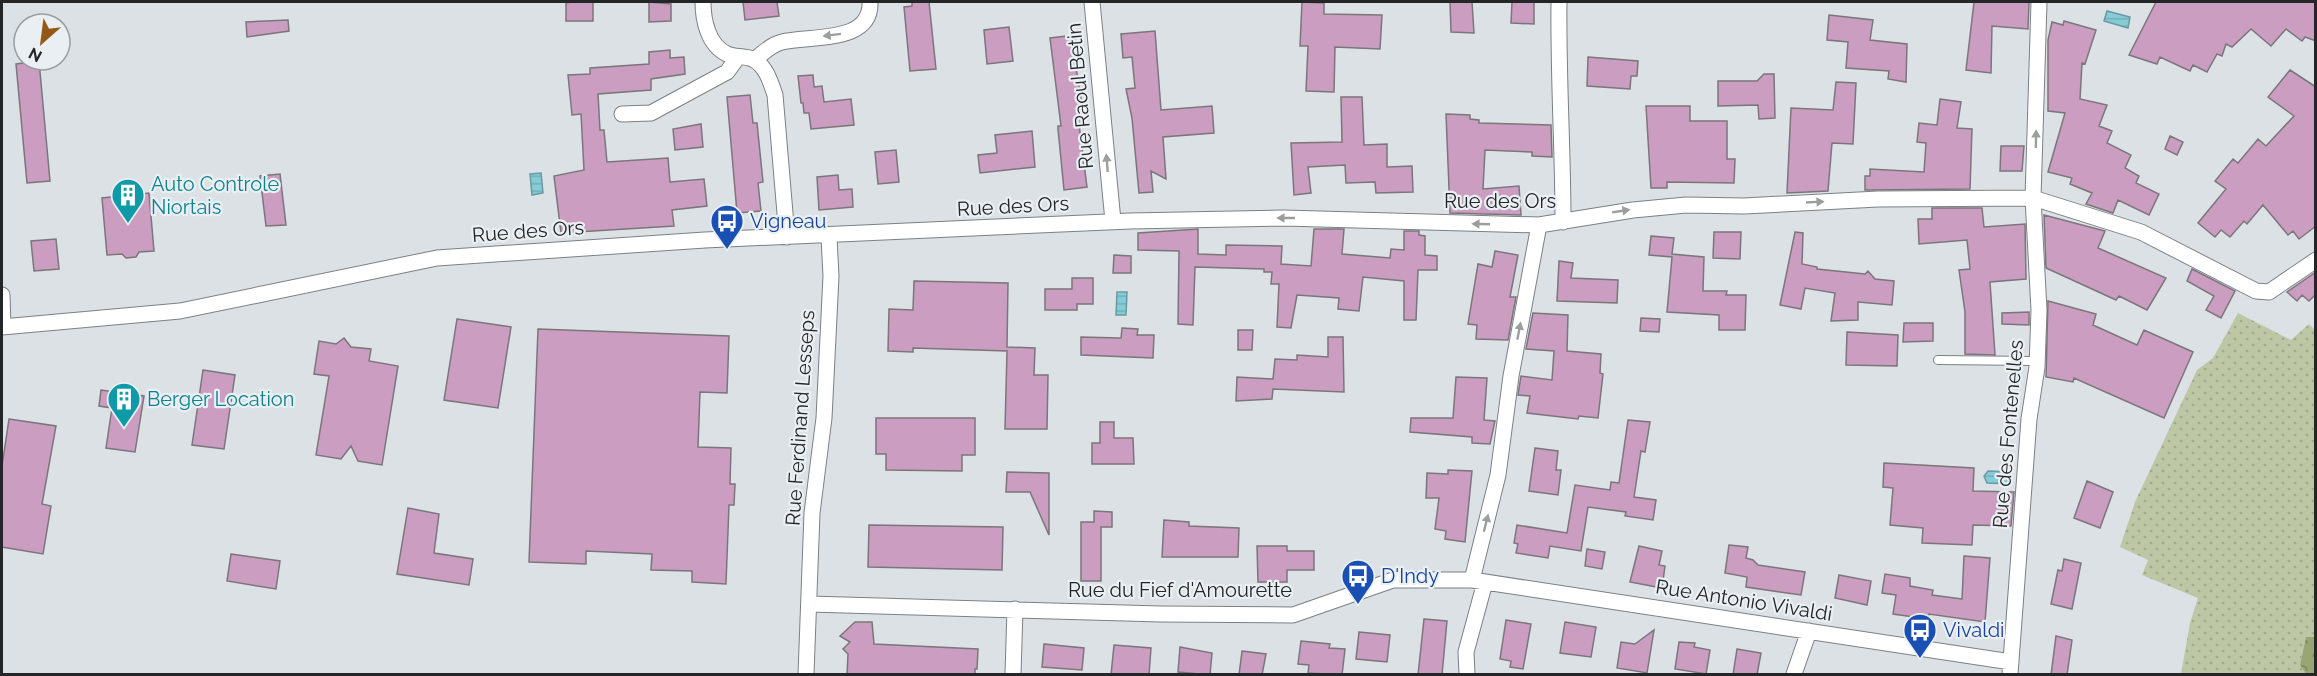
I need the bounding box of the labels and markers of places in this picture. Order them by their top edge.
place label: Auto Controle Niortais [151,172,280,219]
building icon: Auto Controle Niortais [110,177,146,224]
bus stop icon: Vigneau [709,203,745,250]
place label: Vigneau [750,209,826,233]
building icon: Berger Location [106,381,142,428]
place label: Berger Location [147,387,294,411]
bus stop icon: D'Indy [1340,558,1376,605]
place label: D'Indy [1381,564,1439,588]
bus stop icon: Vivaldi [1902,612,1938,659]
place label: Vivaldi [1943,618,2004,642]

